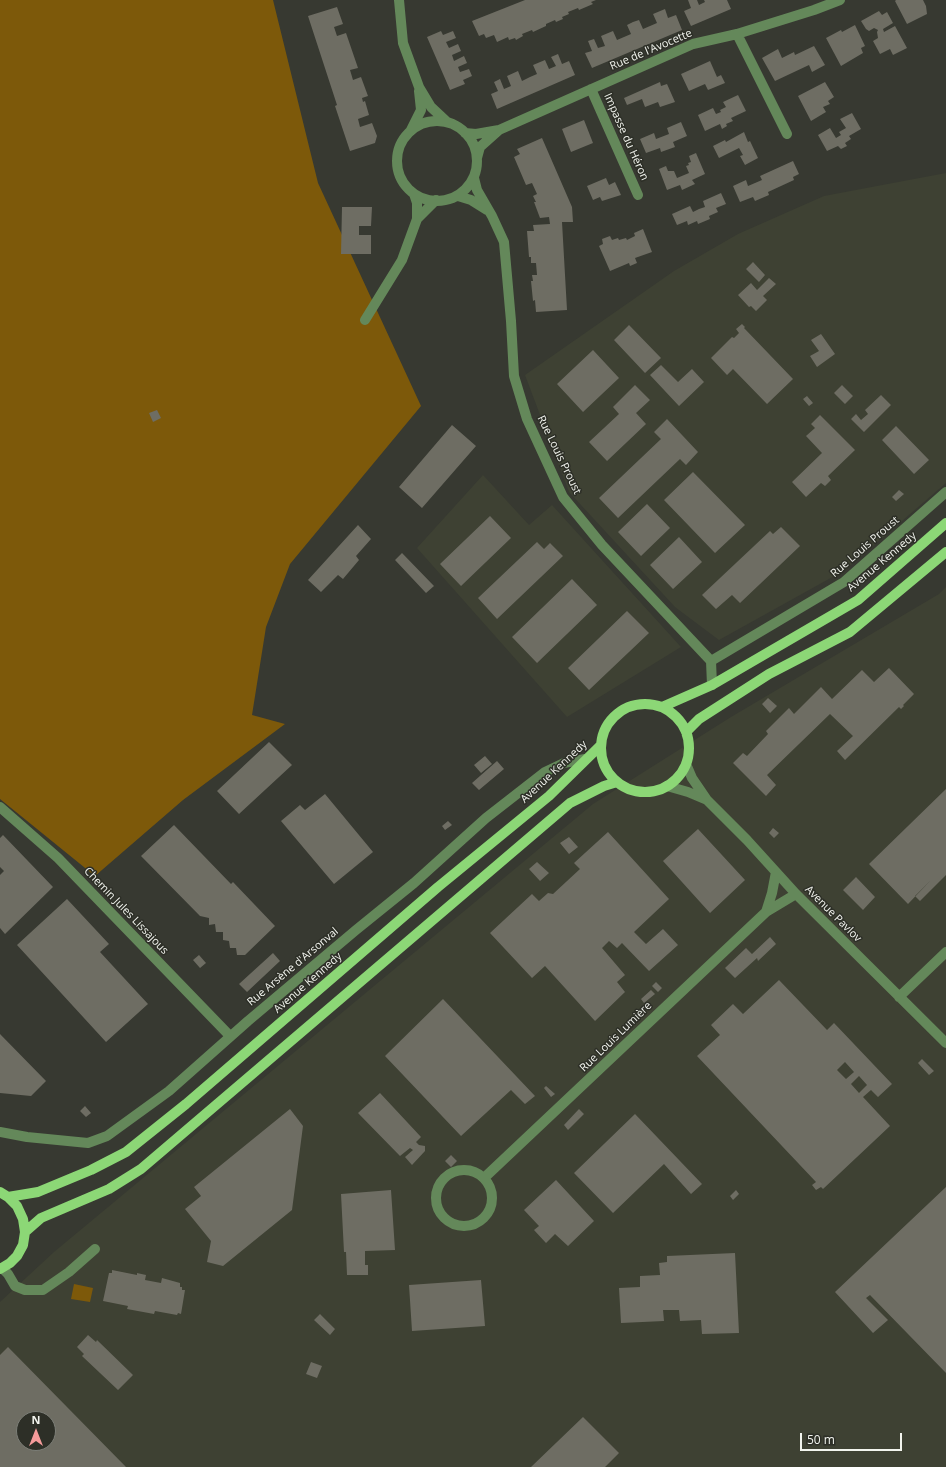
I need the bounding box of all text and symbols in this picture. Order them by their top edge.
street label: Rue de l'Avocette [608,27,694,73]
street label: Impasse du Héron [601,91,651,183]
street label: Rue Louis Proust [534,413,584,497]
street label: Rue Louis Proust [828,514,902,580]
street label: Avenue Kennedy [845,529,919,595]
street label: Avenue Kennedy [518,738,590,806]
street label: Chemin Jules Lissajous [81,865,171,957]
street label: Avenue Pavlov [802,883,864,945]
street label: Rue Arsène d'Arsonval [245,925,341,1009]
street label: Avenue Kennedy [271,950,345,1016]
street label: Rue Louis Lumière [577,999,655,1075]
north arrow [16,1411,56,1451]
text: N [32,1412,40,1427]
scale bar [802,1425,904,1451]
text: 50 m [807,1431,835,1448]

